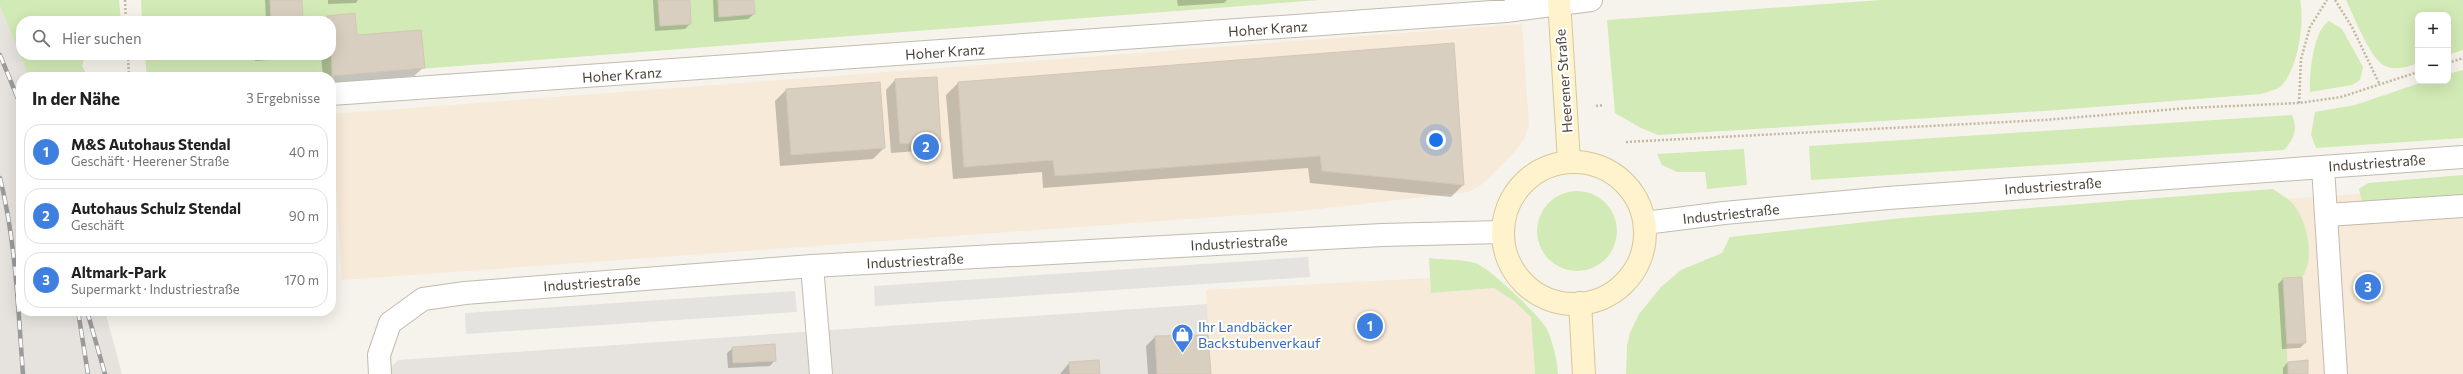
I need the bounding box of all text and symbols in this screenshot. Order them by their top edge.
map controls [2415,12,2451,84]
button: + [2415,12,2451,48]
search box [16,16,336,60]
street label: Hoher Kranz [1228,17,1308,40]
icon: search [30,27,52,49]
street label: Heerener Straße [1551,28,1576,134]
text: Hier suchen [62,29,142,47]
street label: Hoher Kranz [905,40,985,63]
button: − [2415,48,2451,84]
street label: Hoher Kranz [582,63,662,86]
text: In der Nähe [32,88,120,109]
text: 3 Ergebnisse [246,90,320,106]
your location [1426,130,1446,150]
pin: 2 [913,132,939,162]
text: M&S Autohaus Stendal [71,135,231,153]
text: 1 [43,144,49,160]
text: 40 m [289,144,319,160]
street label: Industriestraße [2328,151,2426,174]
text: Geschäft · Heerener Straße [71,153,229,169]
street label: Industriestraße [2004,174,2102,197]
text: Autohaus Schulz Stendal [71,199,241,217]
street label: Industriestraße [1682,200,1780,227]
text: 2 [42,208,50,224]
text: 90 m [289,208,319,224]
text: Geschäft [71,217,124,233]
street label: Industriestraße [1190,231,1288,254]
street label: Industriestraße [866,249,964,272]
text: Altmark-Park [71,263,167,281]
street label: Industriestraße [543,271,641,294]
text: 3 [42,272,50,288]
text: 170 m [284,272,319,288]
pin: 3 [2355,272,2381,302]
text: Supermarkt · Industriestraße [71,281,240,297]
pin: 1 [1357,311,1383,341]
place label: Ihr Landbäcker Backstubenverkauf [1198,318,1321,351]
shop icon: Ihr Landbäcker Backstubenverkauf [1170,322,1196,355]

